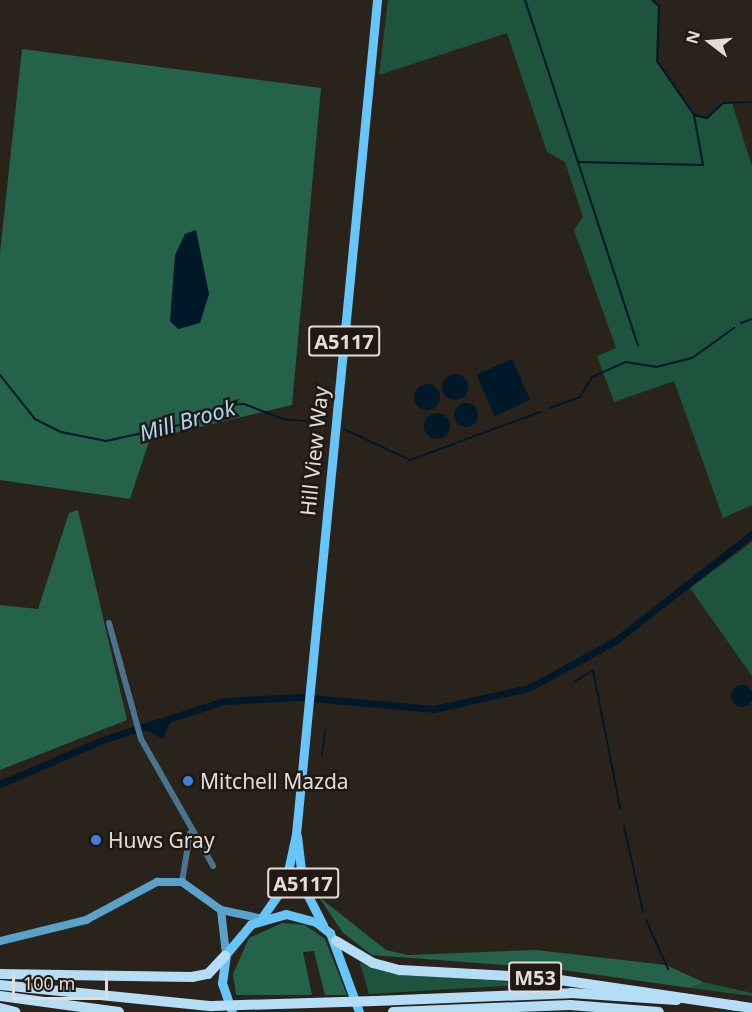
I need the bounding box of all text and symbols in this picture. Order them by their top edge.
north arrow [680,12,740,72]
text: N [680,28,705,46]
road number: A5117 [308,324,380,358]
street label: Hill View Way [295,385,333,517]
water label: Mill Brook [136,394,238,446]
place label: Mitchell Mazda [200,768,349,794]
marker: Mitchell Mazda [181,774,195,788]
place label: Huws Gray [108,827,215,853]
marker: Huws Gray [89,833,103,847]
road number: A5117 [267,866,339,900]
road number: M53 [508,960,562,994]
scale bar [15,961,111,999]
text: 100 m [23,971,75,995]

